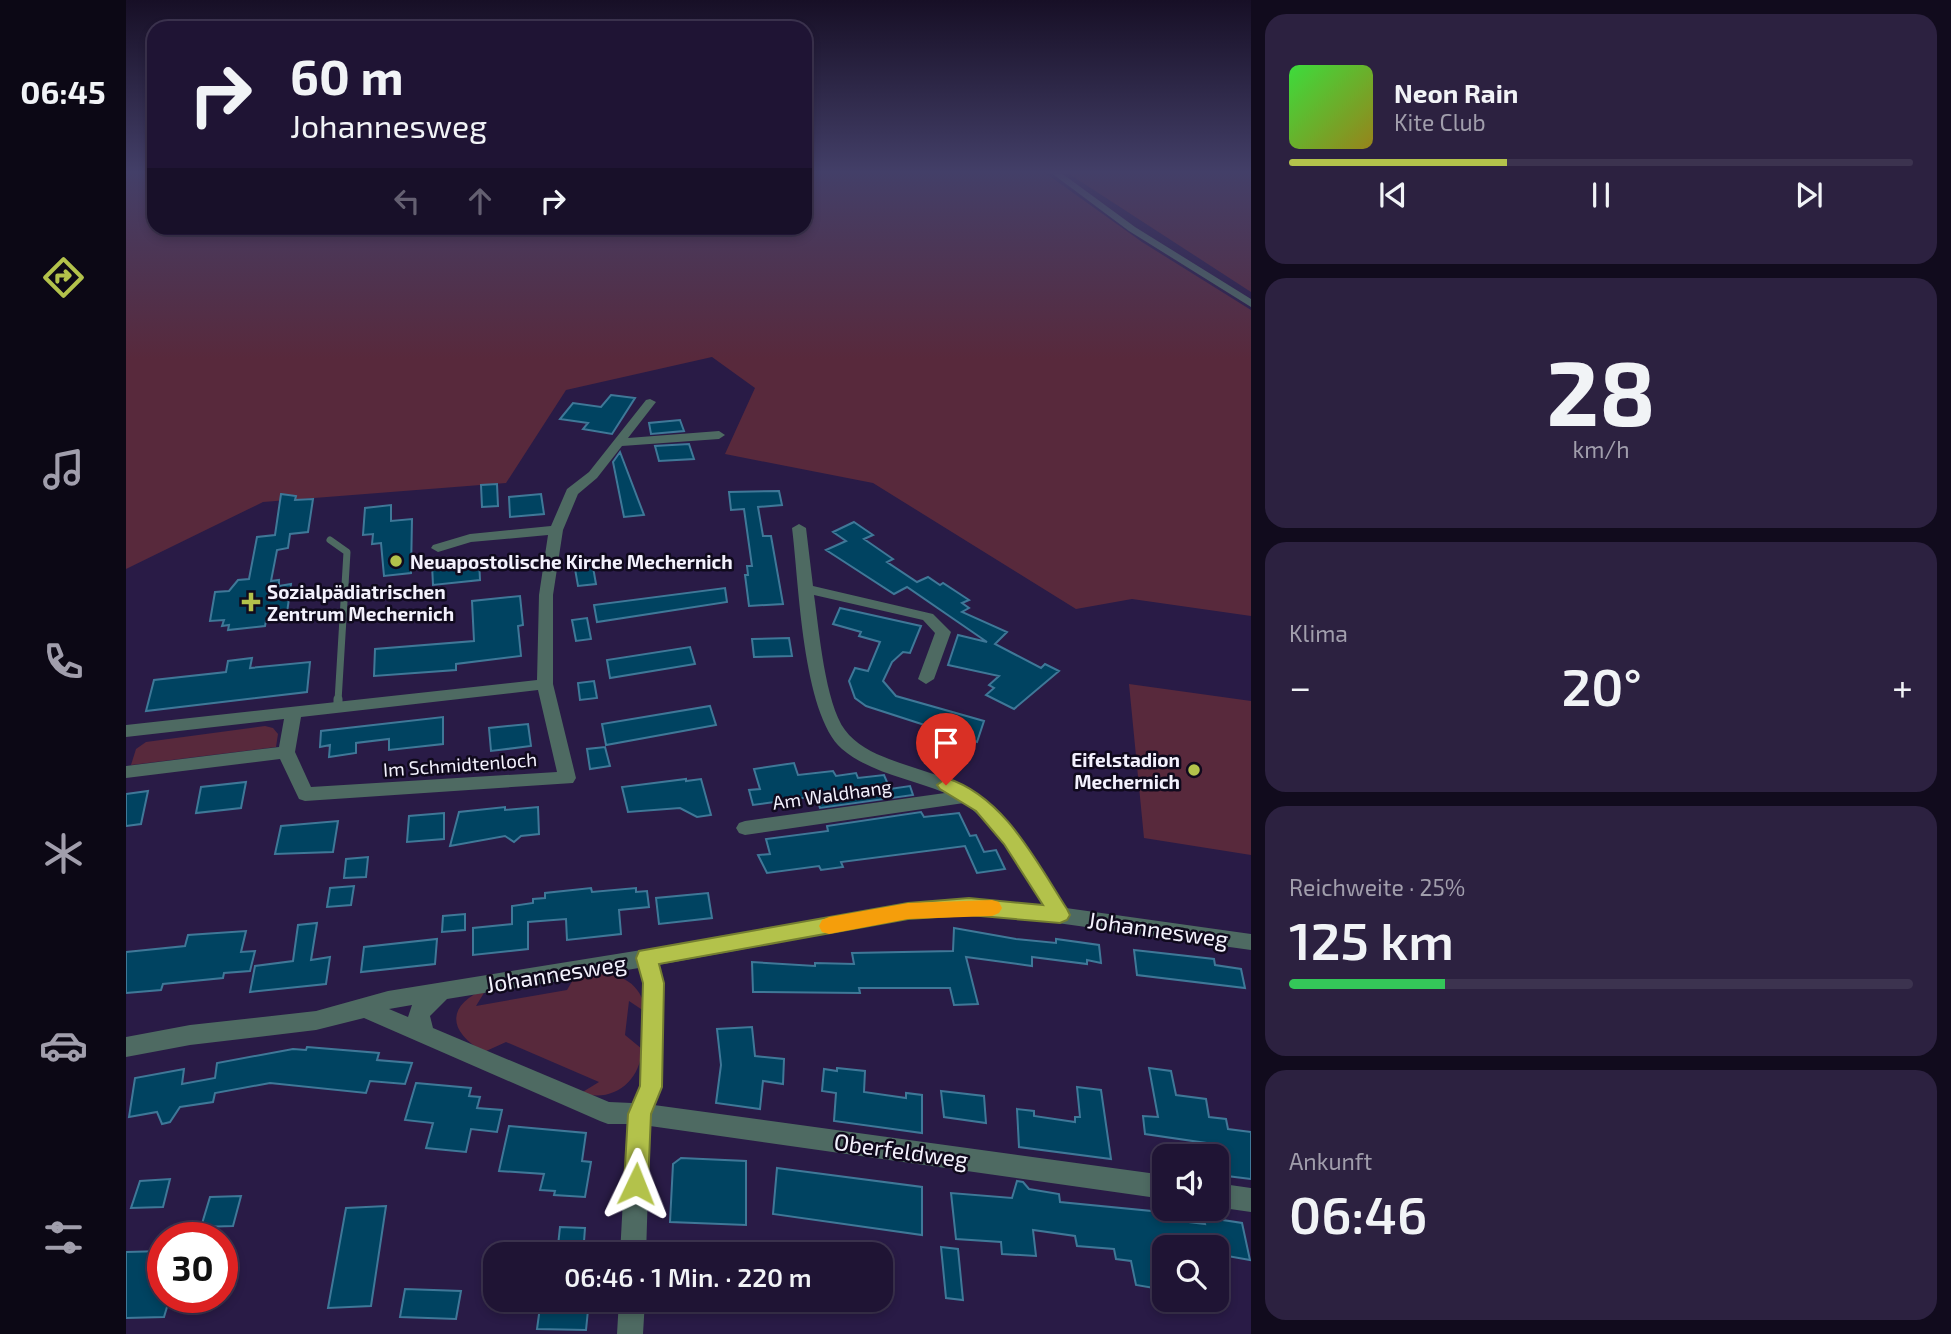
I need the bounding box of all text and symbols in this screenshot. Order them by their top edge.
text: 60 m [290,46,404,105]
icon: right [175,49,266,140]
text: 06:45 [20,72,106,110]
text: Neon Rain [1394,77,1518,108]
text: Johannesweg [290,106,487,144]
text: Kite Club [1394,108,1486,136]
icon: previous [1374,176,1412,214]
icon: pause [1582,176,1620,214]
icon: next [1790,176,1828,214]
icon: left [388,182,426,220]
icon: ahead [461,182,499,220]
icon: right [534,182,572,220]
icon: directions [39,253,88,302]
text: 28 [1546,335,1656,444]
text: km/h [1572,435,1630,463]
icon: music [39,445,88,494]
place label: Neuapostolische Kirche Mechernich [410,550,733,573]
marker: Neuapostolische Kirche Mechernich [388,553,404,569]
place label: Sozialpädiatrischen Zentrum Mechernich [267,580,454,625]
marker: Sozialpädiatrischen Zentrum Mechernich [241,592,261,612]
text: Klima [1289,619,1348,647]
icon: phone [39,637,88,686]
text: 20° [1561,654,1642,716]
text: − [1289,663,1311,709]
text: + [1892,663,1913,709]
pin [916,713,976,785]
icon: arrive [927,724,965,762]
street label: Im Schmidtenloch [382,747,538,781]
place label: Eifelstadion Mechernich [1071,748,1180,793]
marker: Eifelstadion Mechernich [1186,762,1202,778]
street label: Am Waldhang [771,774,894,814]
icon: climate [39,829,88,878]
text: Reichweite · 25% [1289,873,1465,901]
street label: Johannesweg [1086,905,1230,953]
text: 125 km [1289,908,1454,970]
street label: Johannesweg [484,948,628,998]
icon: car [39,1021,88,1070]
street label: Oberfeldweg [832,1127,970,1173]
map controls [1152,1144,1229,1312]
button: sound [1152,1144,1229,1221]
position arrow [599,1147,673,1221]
text: Ankunft [1289,1147,1372,1175]
text: 06:46 [1289,1182,1427,1244]
icon: filters [39,1213,88,1262]
speed limit sign: 30 [147,1222,238,1313]
button: search [1152,1235,1229,1312]
text: 06:46 · 1 Min. · 220 m [564,1261,812,1292]

